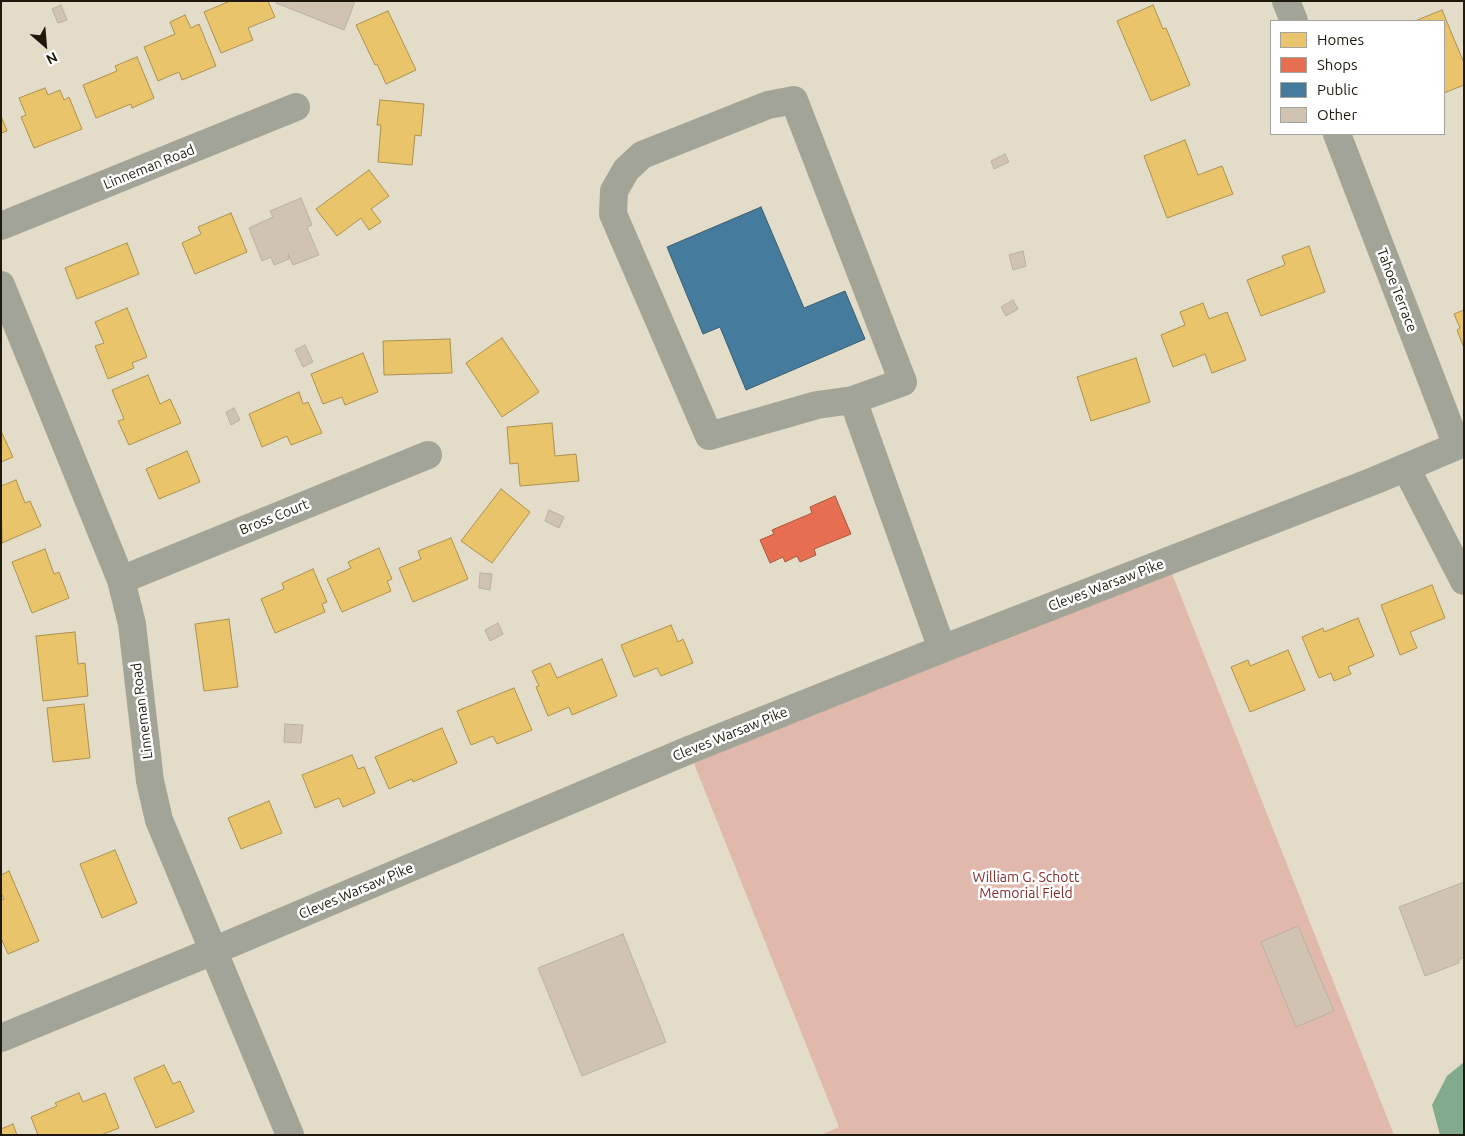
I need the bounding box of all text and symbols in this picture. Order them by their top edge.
north arrow [20,20,70,70]
legend [1270,20,1445,135]
text: Homes [1317,31,1364,48]
text: N [44,49,60,68]
text: Shops [1317,56,1358,73]
text: Public [1317,81,1358,98]
text: Other [1317,106,1357,123]
street label: Linneman Road [101,141,197,193]
street label: Tahoe Terrace [1373,246,1421,334]
street label: Bross Court [237,495,311,539]
street label: Cleves Warsaw Pike [1046,555,1166,615]
street label: Linneman Road [128,662,156,760]
street label: Cleves Warsaw Pike [670,703,790,765]
street label: Cleves Warsaw Pike [296,859,416,923]
park label: William G. Schott Memorial Field [972,869,1080,902]

